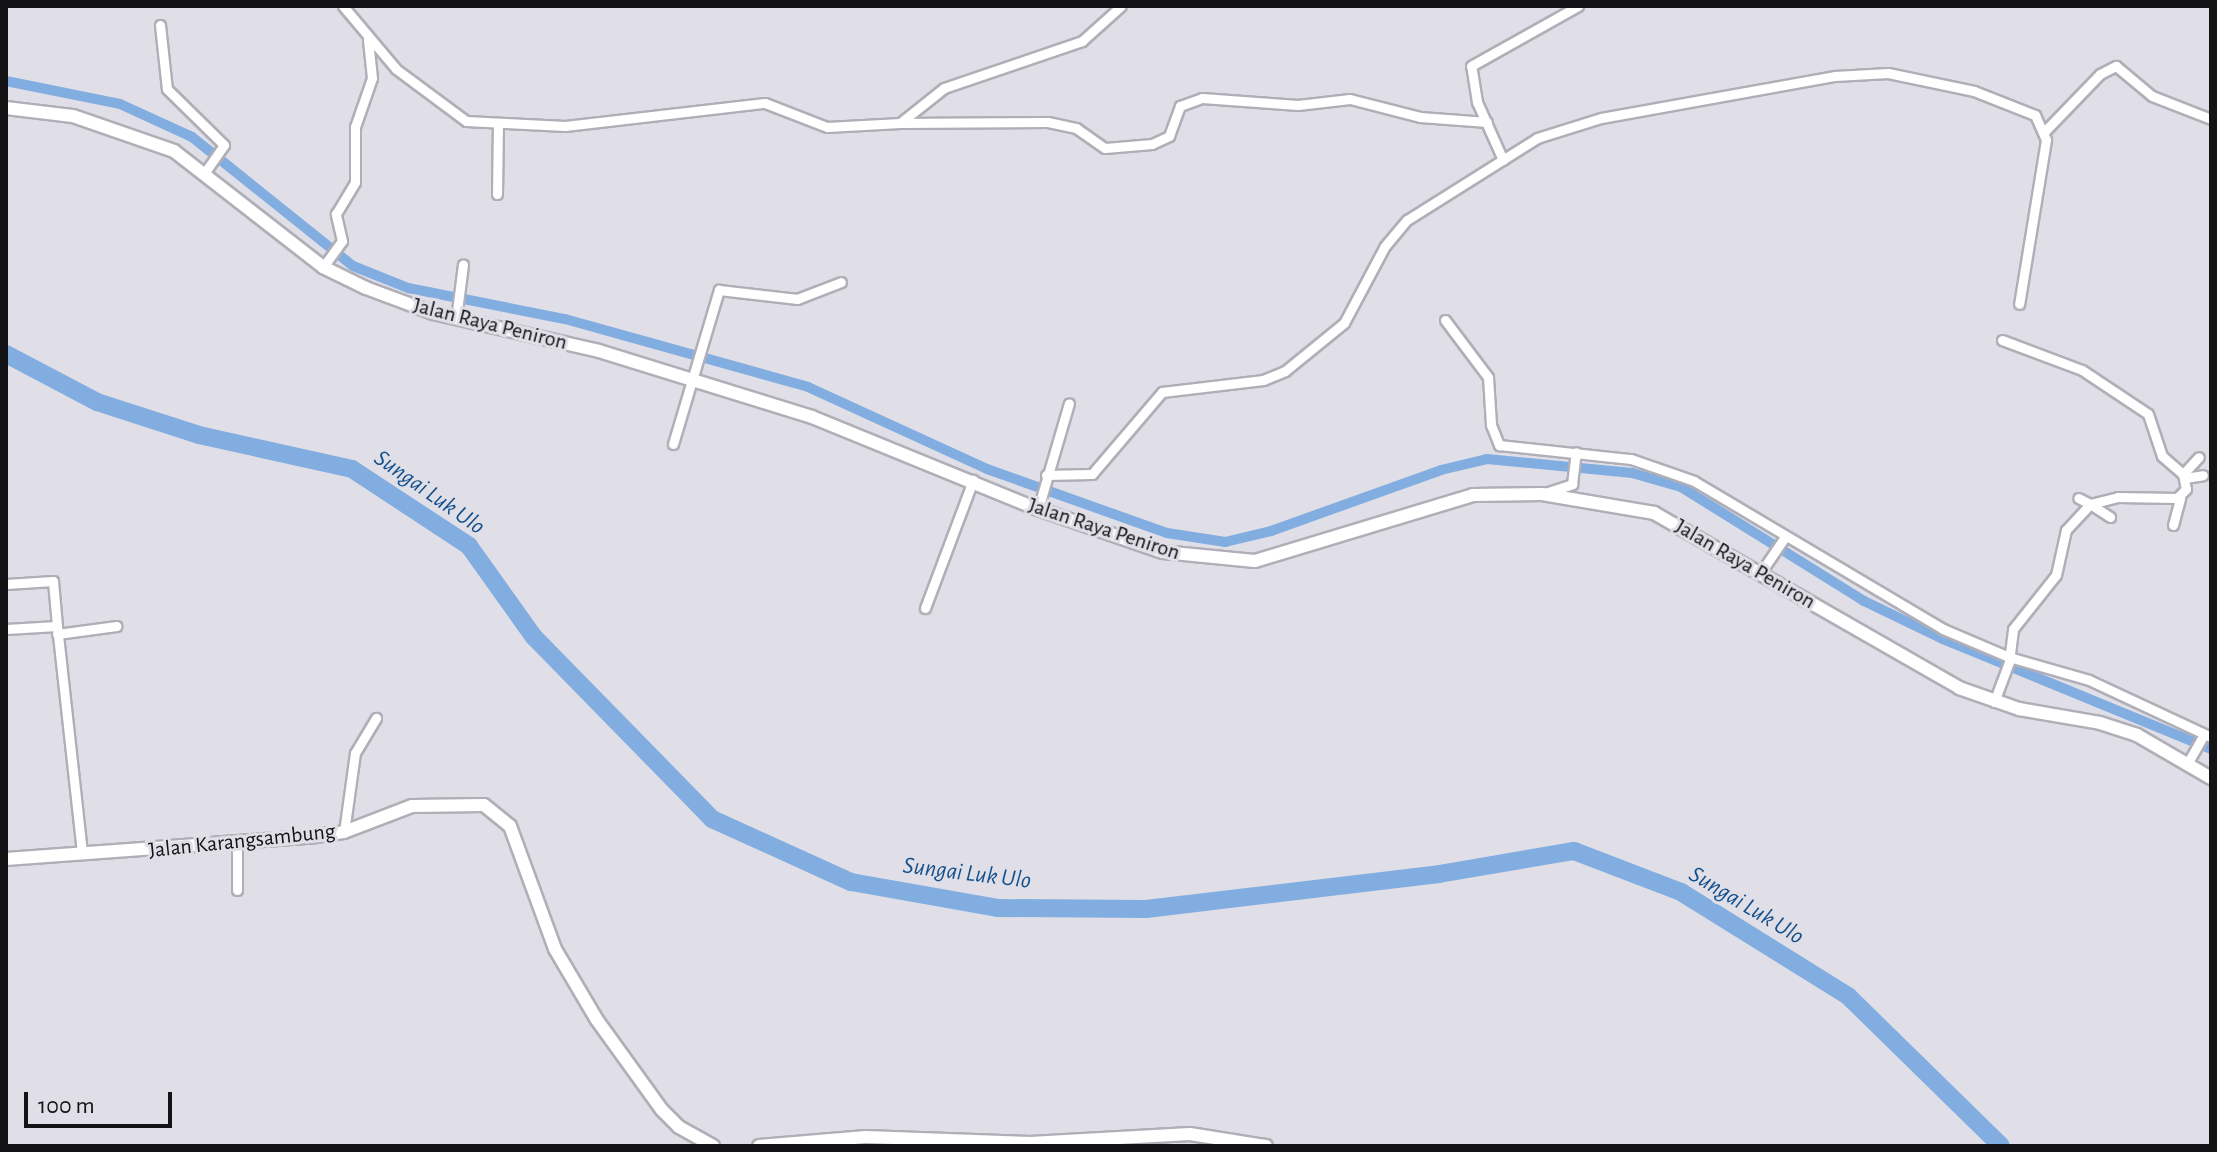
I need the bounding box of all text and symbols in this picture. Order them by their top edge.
street label: Jalan Raya Peniron [410,292,570,356]
water label: Sungai Luk Ulo [368,444,490,542]
street label: Jalan Raya Peniron [1025,492,1183,566]
street label: Jalan Raya Peniron [1670,513,1820,615]
street label: Jalan Karangsambung [147,818,337,864]
water label: Sungai Luk Ulo [901,852,1033,896]
water label: Sungai Luk Ulo [1683,860,1809,952]
scale bar [28,1076,176,1126]
text: 100 m [38,1094,95,1118]

